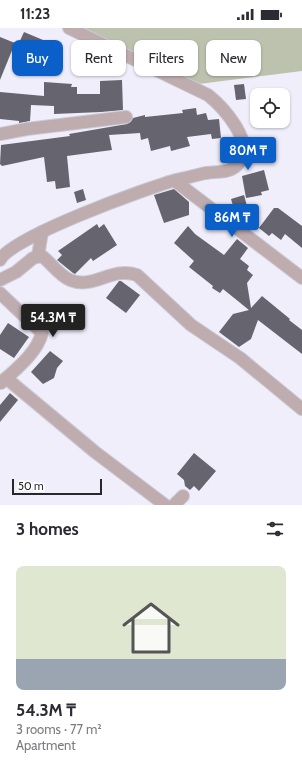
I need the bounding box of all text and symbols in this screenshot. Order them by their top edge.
text: 11:23 [20,5,50,23]
chip: Buy [12,40,63,76]
chip: Rent [71,40,126,76]
chip: Filters [134,40,198,76]
chip: New [206,40,261,76]
map controls [250,88,290,128]
button: locate [250,88,290,128]
pin: 80M ₸ [220,137,276,171]
text: 80M ₸ [229,142,267,158]
pin: 86M ₸ [204,204,260,238]
text: 86M ₸ [214,209,250,225]
pin: 54.3M ₸ [16,304,90,338]
text: 54.3M ₸ [30,309,76,325]
scale bar [12,477,102,496]
text: 50 m [18,479,44,493]
icon: filters [264,518,286,540]
text: 3 homes [16,519,79,539]
icon: home [115,592,187,664]
text: 54.3M ₸ [16,700,76,720]
text: 3 rooms · 77 m² [16,721,102,737]
text: Apartment [16,737,76,753]

